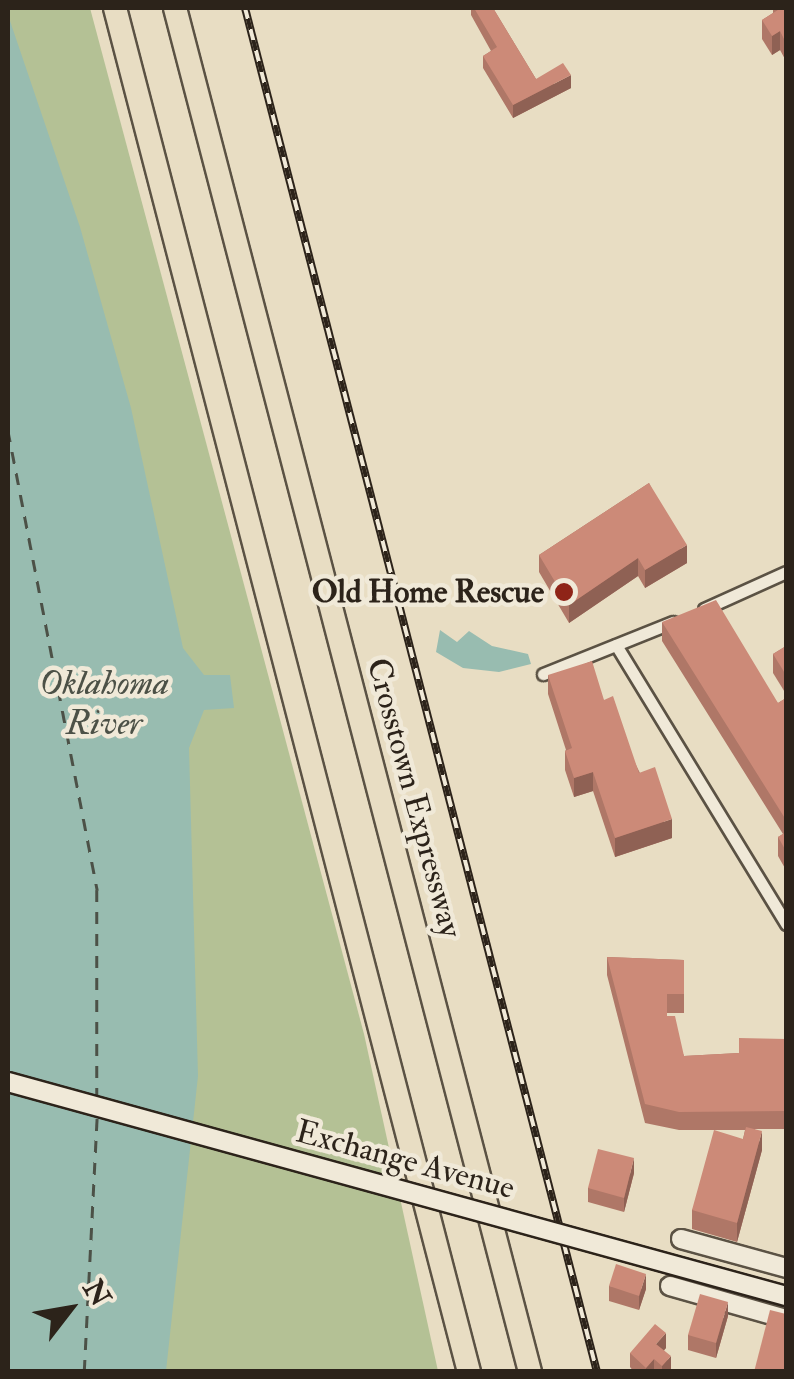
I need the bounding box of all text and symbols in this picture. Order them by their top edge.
place label: Old Home Rescue [312,573,544,611]
marker: Old Home Rescue [553,581,575,603]
street label: Crosstown Expressway [358,654,470,942]
water label: Oklahoma River [39,662,169,744]
street label: Exchange Avenue [291,1112,519,1208]
north arrow [20,1259,120,1359]
text: N [75,1274,118,1313]

